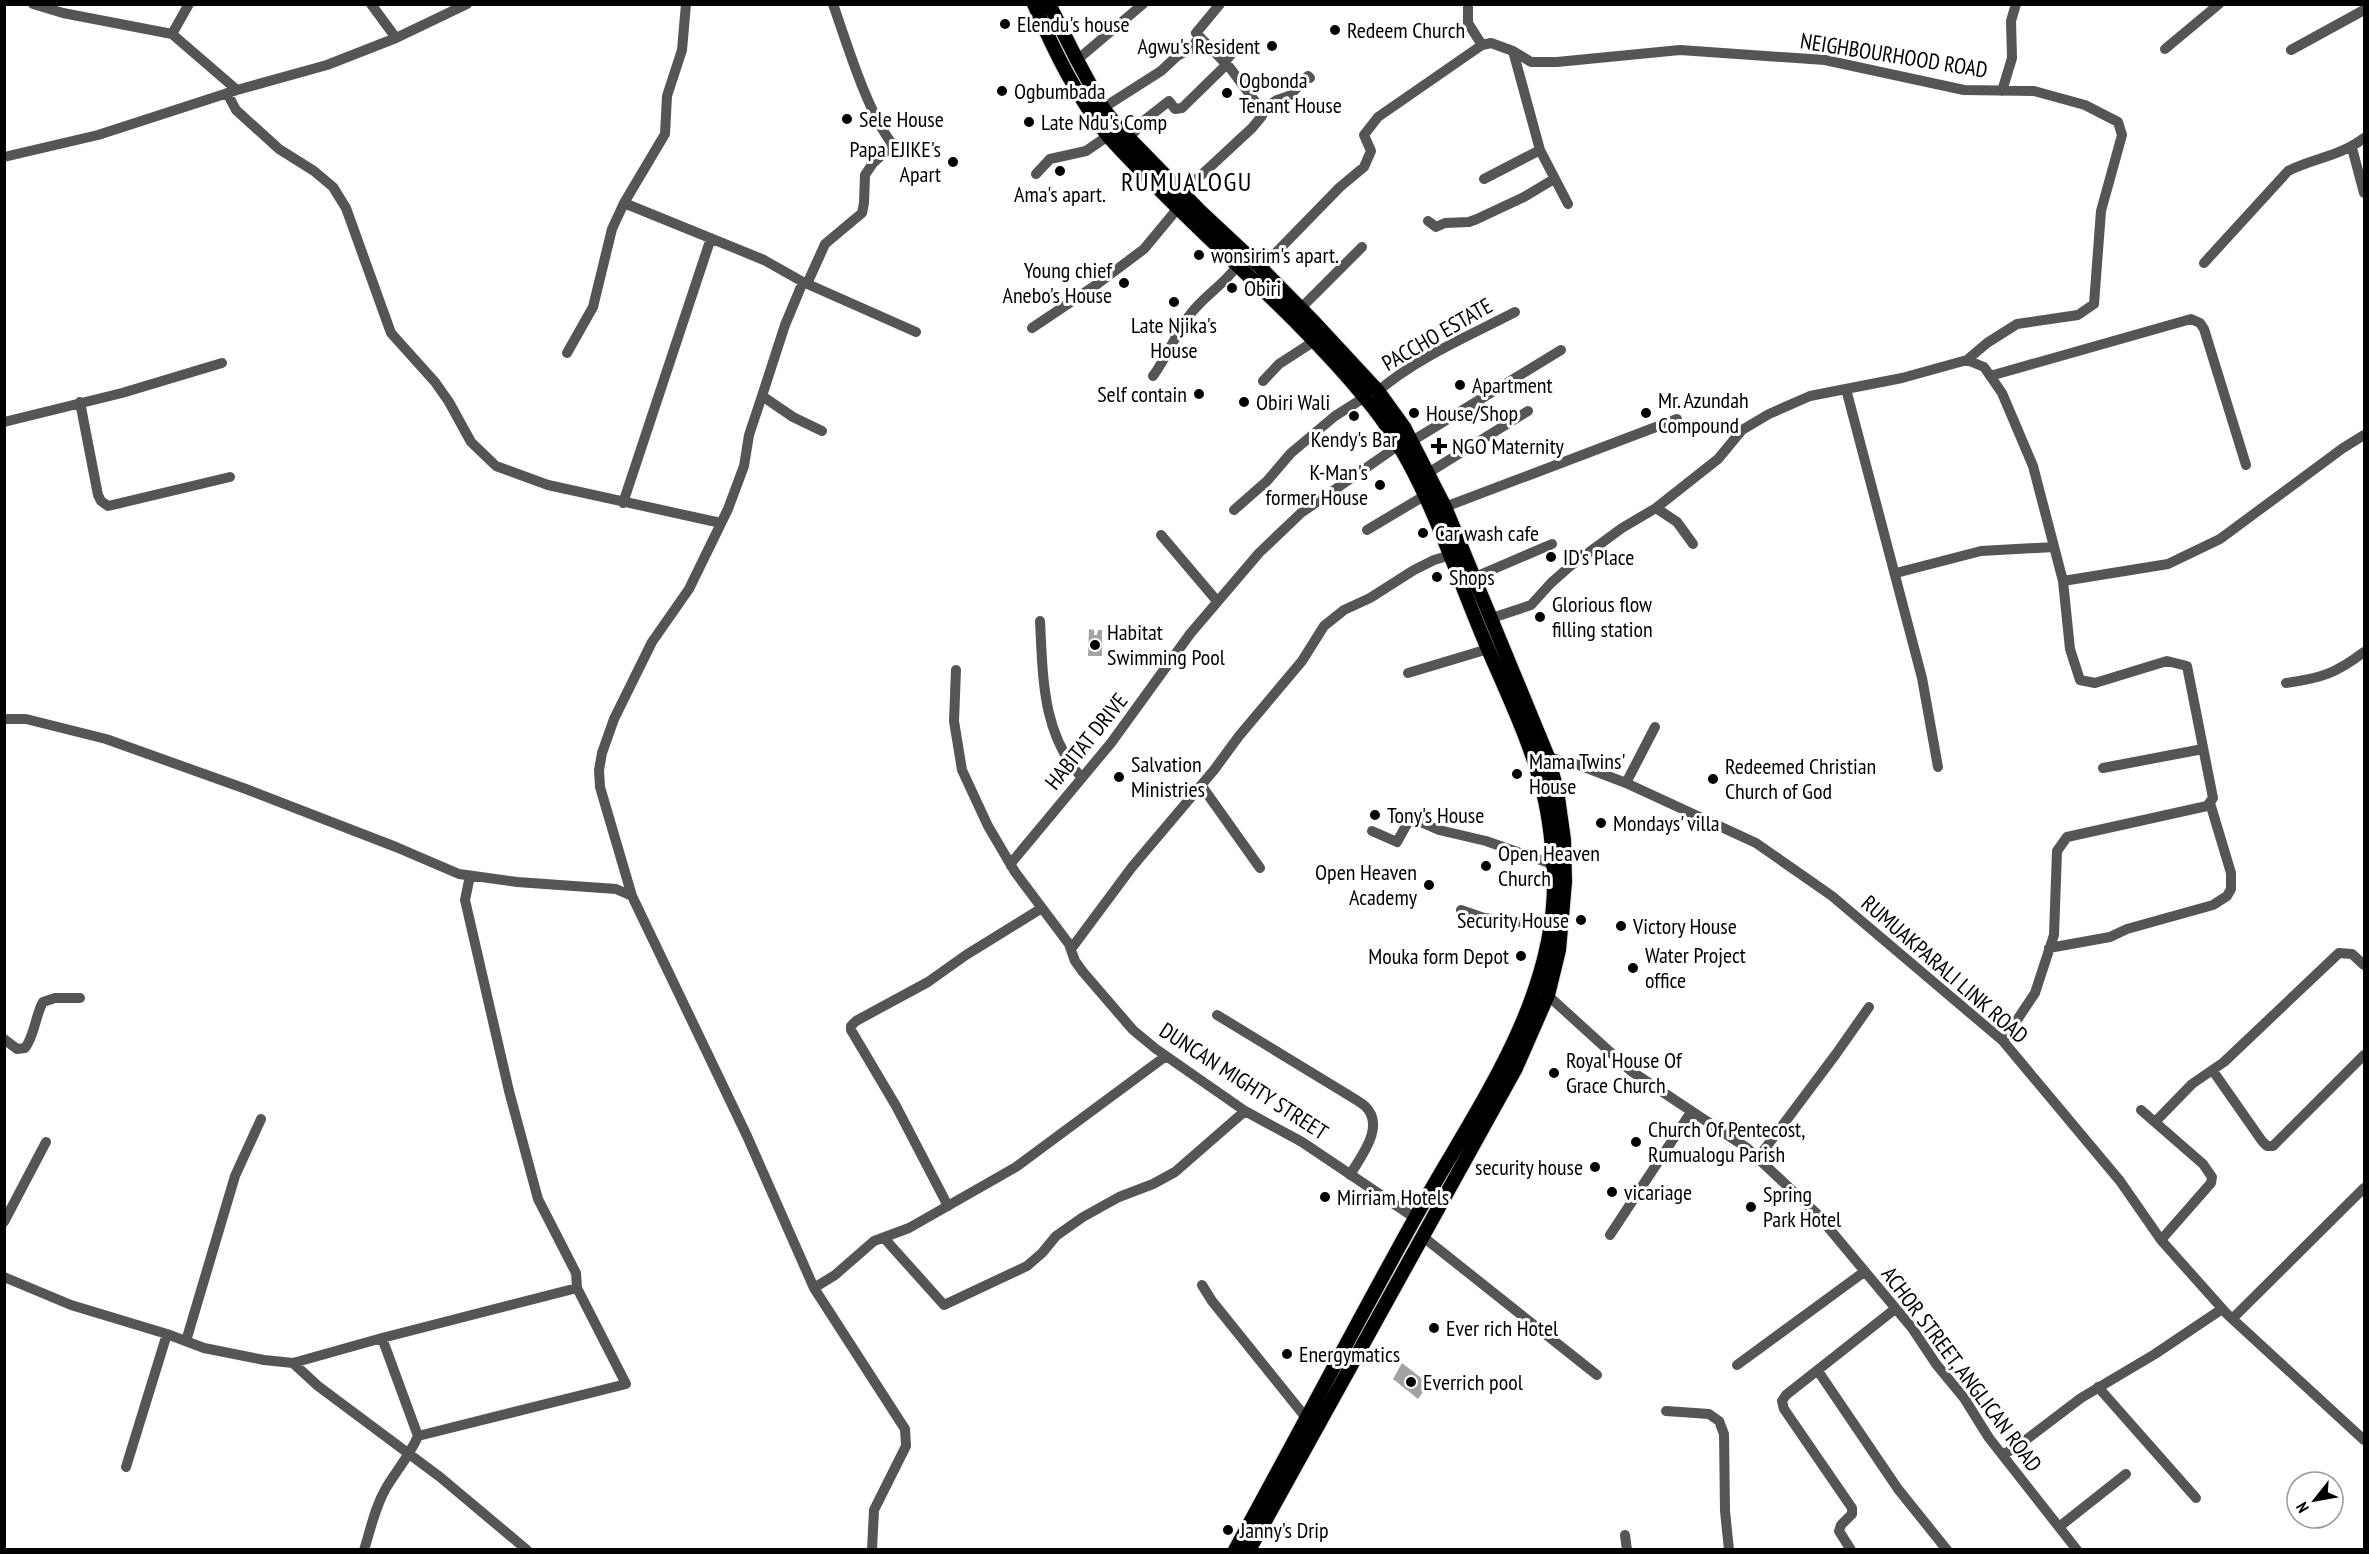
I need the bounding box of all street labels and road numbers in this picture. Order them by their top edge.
street label: NEIGHBOURHOOD ROAD [1798,26,1990,84]
street label: PACCHO ESTATE [1377,291,1497,377]
street label: HABITAT DRIVE [1039,687,1133,795]
street label: RUMUAKPARALI LINK ROAD [1856,889,2034,1049]
street label: DUNCAN MIGHTY STREET [1155,1016,1334,1146]
street label: ACHOR STREET, ANGLICAN ROAD [1876,1261,2048,1477]

